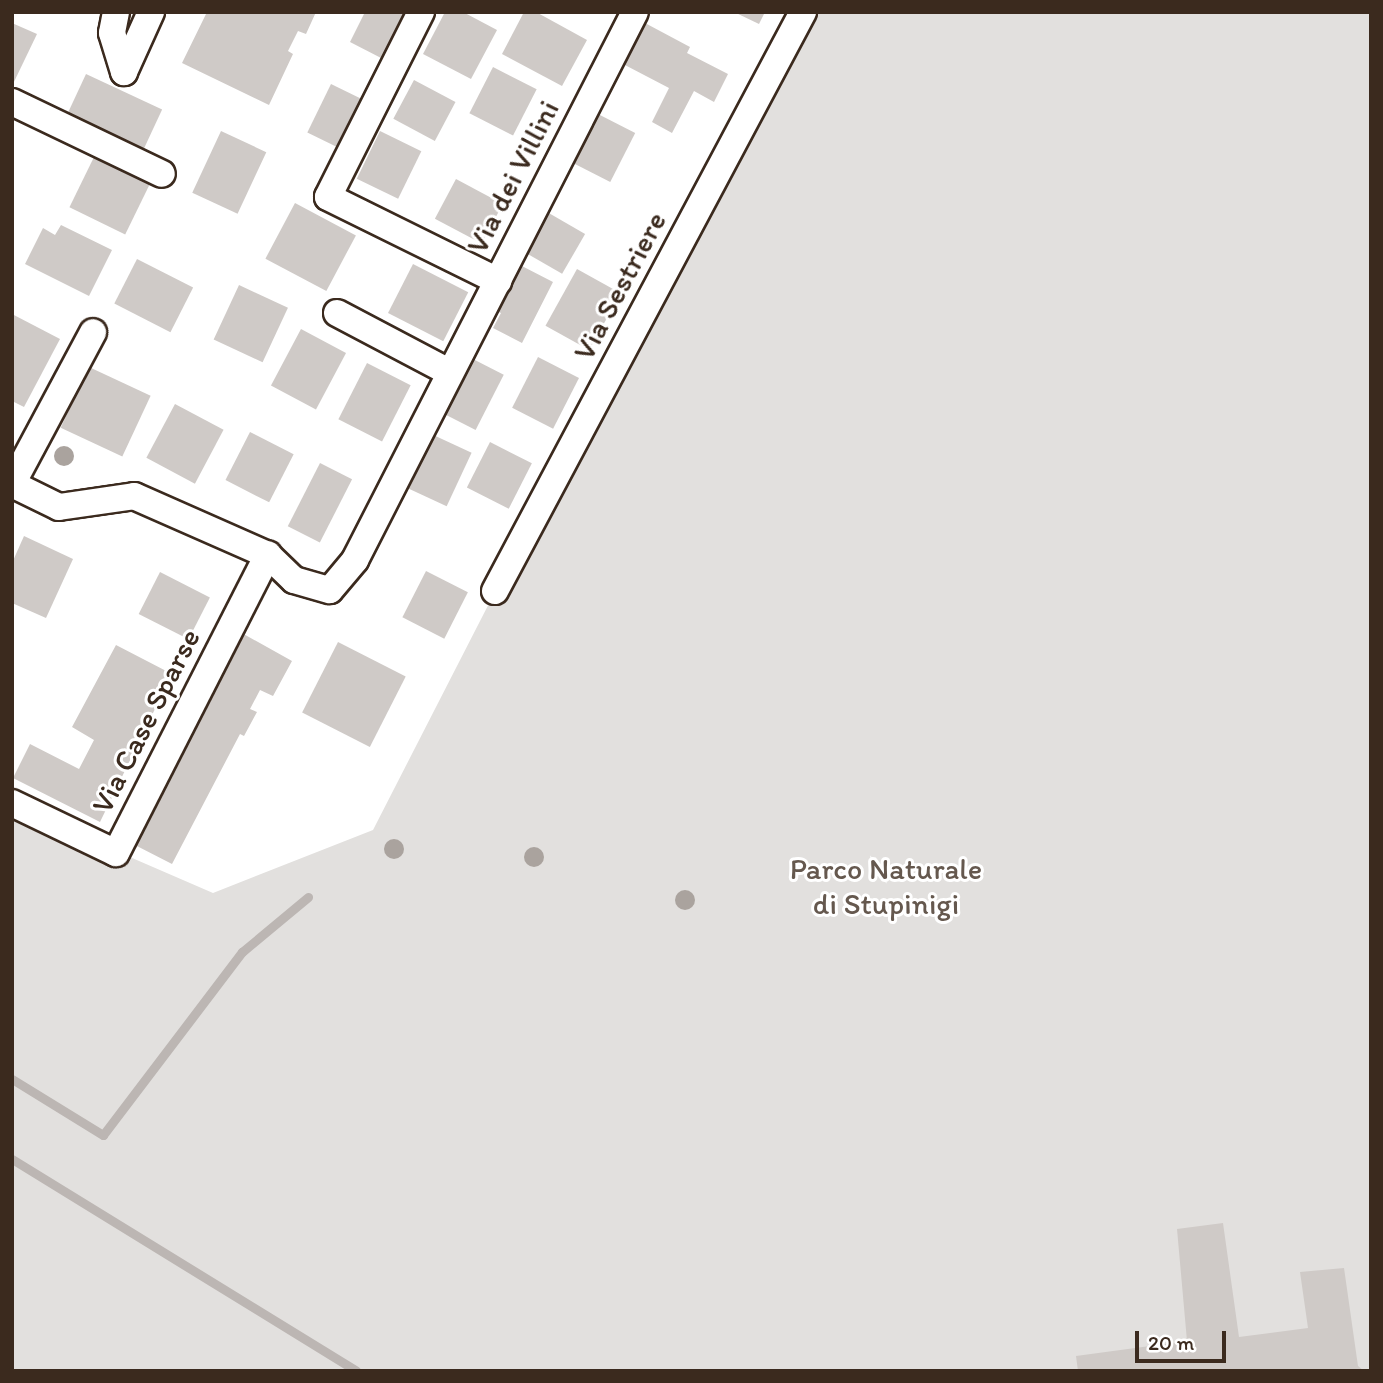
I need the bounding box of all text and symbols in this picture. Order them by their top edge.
street label: Via dei Villini [459,95,567,259]
street label: Via Sestriere [566,206,674,366]
street label: Via Case Sparse [84,622,208,820]
park label: Parco Naturale di Stupinigi [790,851,982,922]
scale bar [1138,1316,1229,1360]
text: 20 m [1148,1330,1194,1355]

